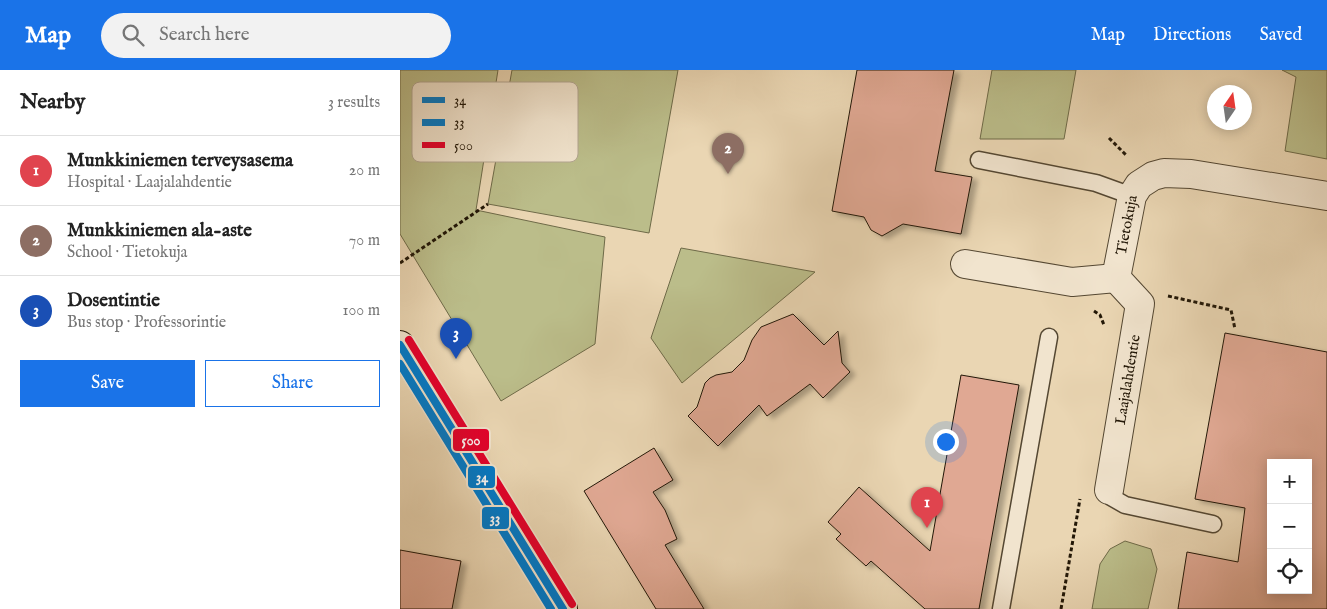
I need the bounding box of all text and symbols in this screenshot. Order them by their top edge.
search box [101,13,451,58]
text: Map [25,20,71,51]
icon: search [119,21,147,49]
text: Search here [159,23,250,47]
text: Map [1091,24,1125,47]
text: Directions [1153,24,1231,47]
text: Saved [1259,24,1302,47]
legend [412,82,578,162]
north arrow [1207,85,1252,130]
text: Nearby [20,89,85,116]
text: 34 [454,92,466,110]
text: 3 results [328,93,380,113]
text: 33 [454,114,464,132]
pin: 2 [712,133,744,174]
text: 500 [454,137,473,155]
text: Munkkiniemen terveysasema [67,149,293,173]
text: 1 [33,161,39,181]
text: 20 m [349,161,380,181]
text: Hospital · Laajalahdentie [67,173,232,193]
street label: Tietokuja [1111,193,1142,257]
text: Munkkiniemen ala-aste [67,219,252,243]
text: 2 [32,231,40,251]
text: 70 m [349,231,380,251]
text: School · Tietokuja [67,243,187,263]
text: Dosentintie [67,289,160,313]
text: 3 [33,301,39,321]
text: 100 m [343,301,380,321]
text: Bus stop · Professorintie [67,313,226,333]
pin: 3 [440,318,472,359]
street label: Laajalahdentie [1111,333,1144,426]
button: Save [20,360,195,407]
button: Share [205,360,380,407]
line badge: 500 [452,428,490,452]
your location [933,429,959,455]
text: 500 [462,432,481,450]
map controls [1267,459,1312,594]
button: + [1267,459,1312,504]
line badge: 34 [467,465,496,489]
text: 34 [476,469,489,487]
pin: 1 [911,487,943,528]
button: − [1267,504,1312,549]
line badge: 33 [481,506,510,530]
text: 33 [490,510,500,528]
button: locate [1267,549,1312,594]

